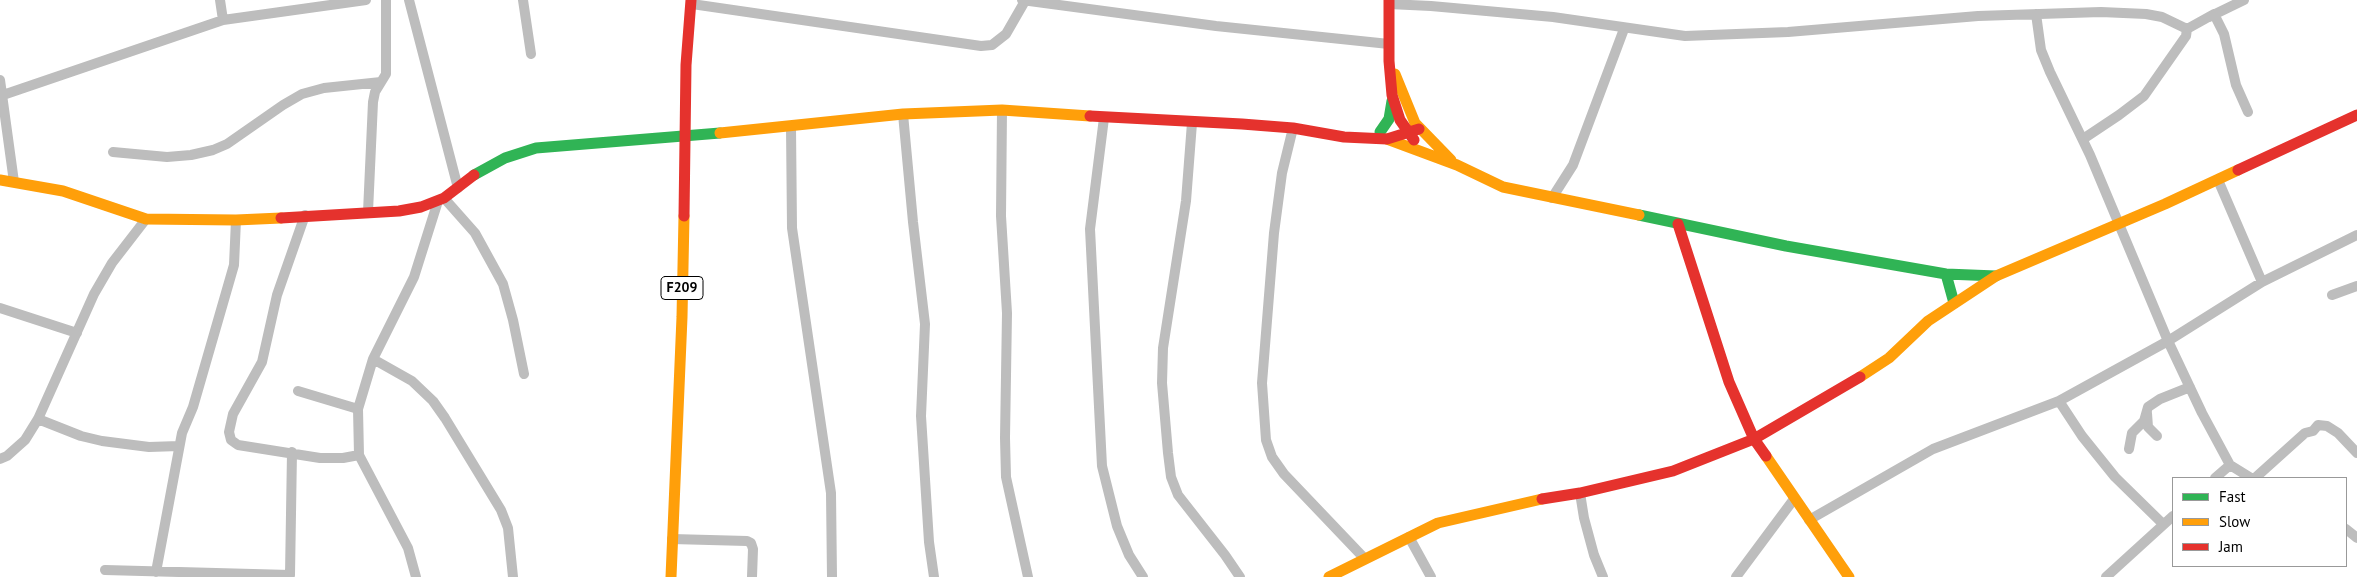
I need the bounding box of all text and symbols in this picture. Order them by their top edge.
road number: F209 [661,276,703,300]
legend [2172,477,2347,567]
text: Fast [2219,487,2246,506]
text: Slow [2219,512,2250,531]
text: Jam [2219,537,2243,556]

